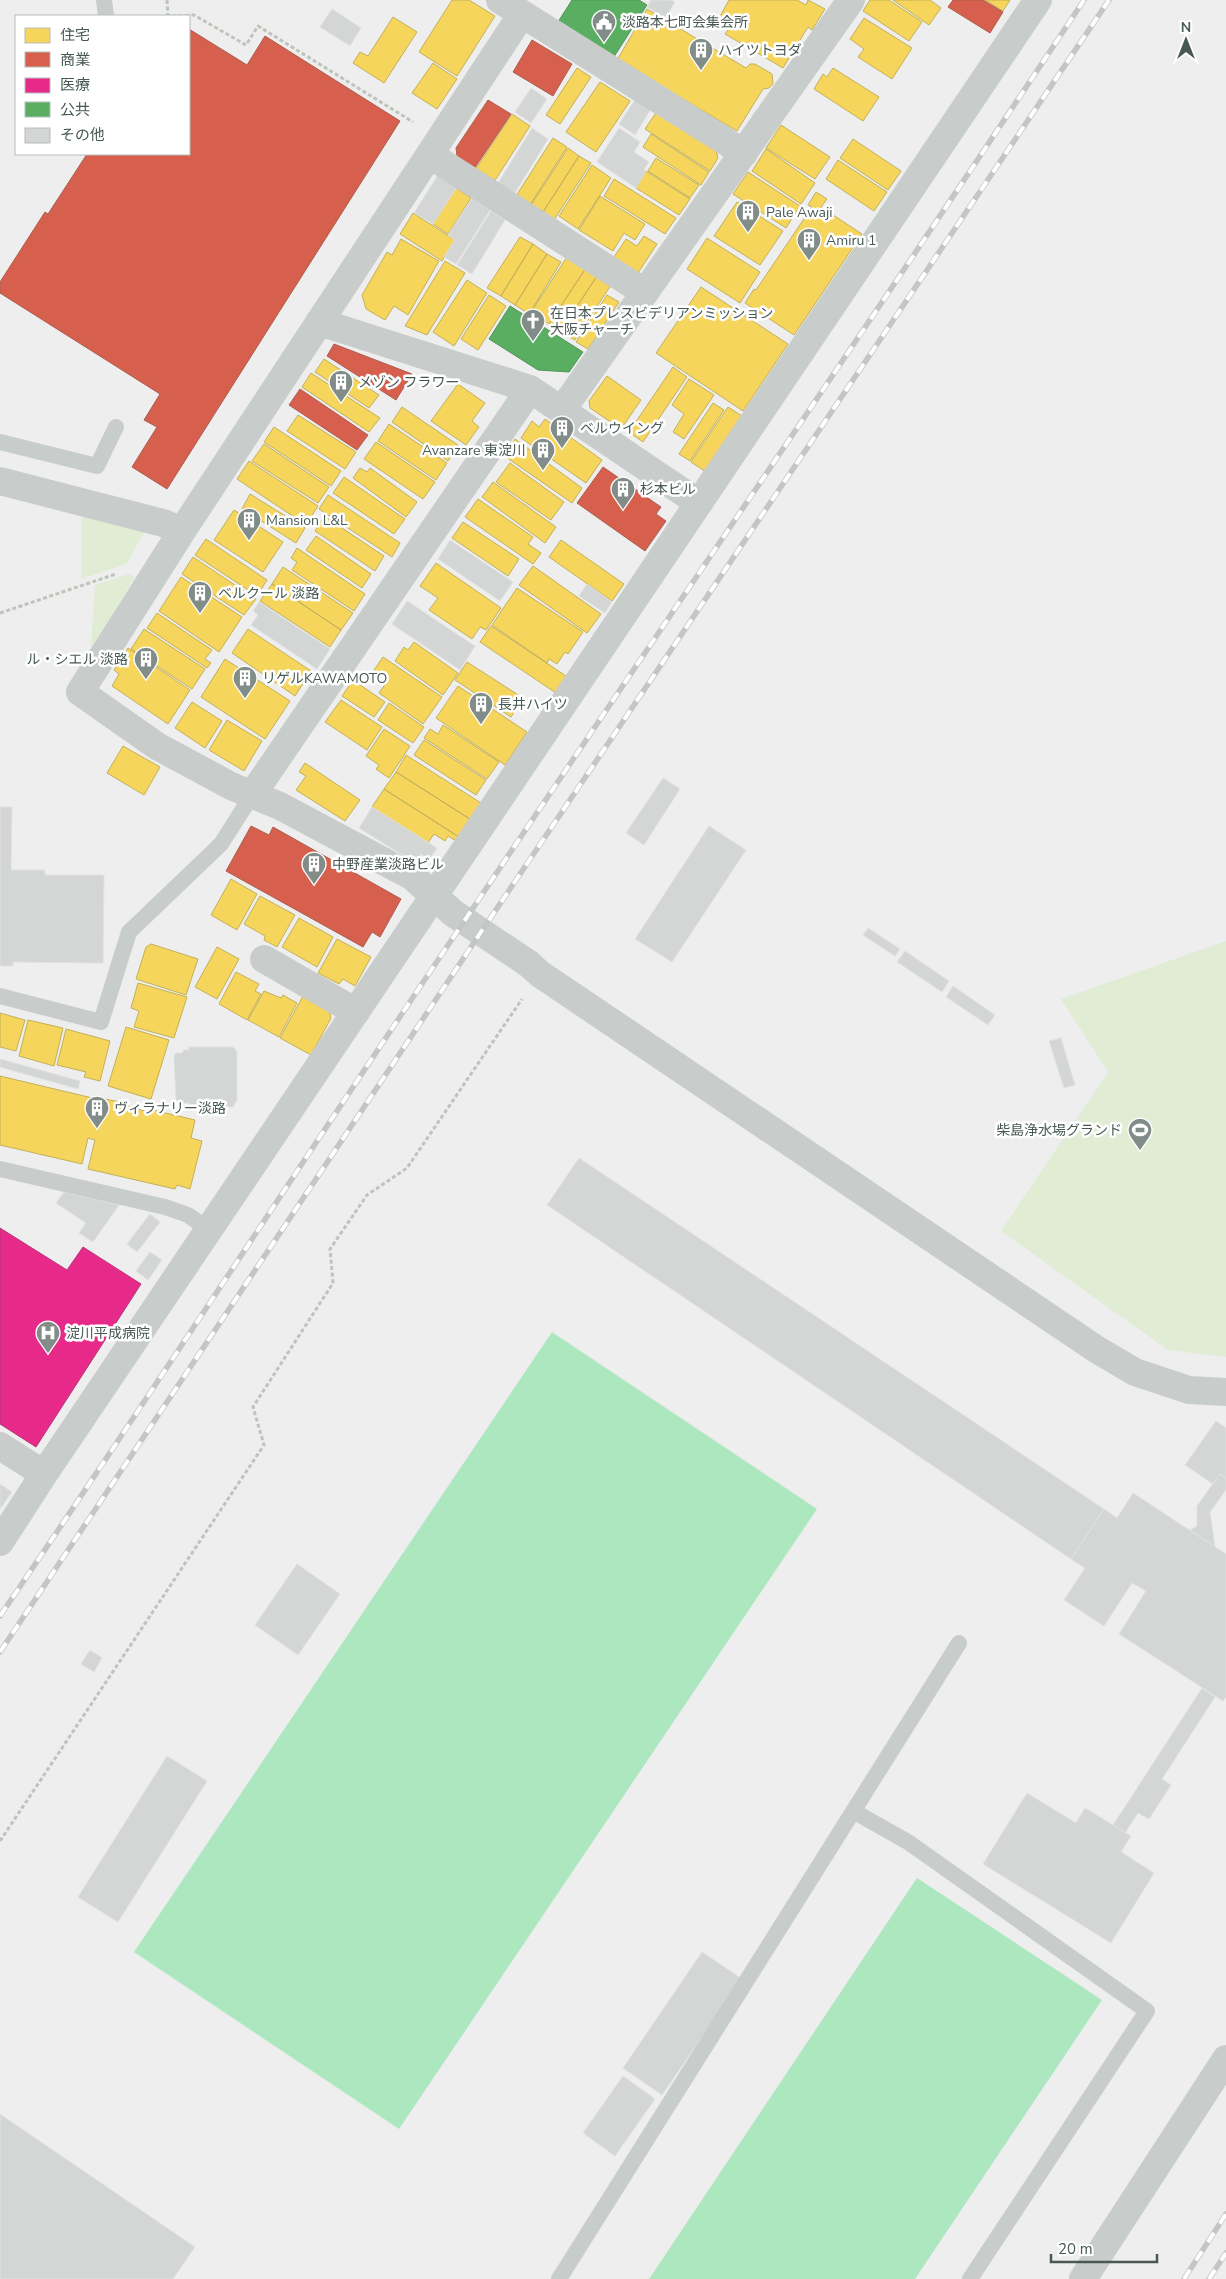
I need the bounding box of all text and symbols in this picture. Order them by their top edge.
public building icon: 淡路本七町会集会所 [591,9,617,43]
place label: 淡路本七町会集会所 [622,13,748,32]
legend [15,15,190,155]
north arrow [1161,15,1211,65]
text: N [1181,18,1191,37]
text: 住宅 [60,25,90,45]
building icon: ハイツトヨダ [688,37,714,71]
place label: ハイツトヨダ [718,41,802,60]
text: 商業 [60,50,90,70]
text: 医療 [60,75,90,95]
text: 公共 [60,100,90,120]
text: その他 [60,125,105,145]
building icon: Pale Awaji [735,199,761,233]
place label: Pale Awaji [766,203,833,222]
building icon: Amiru 1 [796,227,822,261]
place label: Amiru 1 [826,231,876,250]
place label: 在日本プレスビデリアンミッション 大阪チャーチ [550,304,773,339]
church icon: 在日本プレスビデリアンミッション 大阪チャーチ [520,308,546,342]
building icon: メゾン フラワー [328,369,354,403]
place label: メゾン フラワー [358,373,460,392]
building icon: ベルウイング [549,415,575,449]
place label: ベルウイング [580,419,664,438]
building icon: Avanzare 東淀川 [530,437,556,471]
place label: Avanzare 東淀川 [422,441,526,460]
building icon: 杉本ビル [610,476,636,510]
place label: 杉本ビル [640,480,696,499]
building icon: Mansion L&L [236,507,262,541]
place label: Mansion L&L [266,511,348,530]
building icon: ベルクール 淡路 [187,580,213,614]
place label: ベルクール 淡路 [218,584,320,603]
building icon: ル・シエル 淡路 [133,646,159,680]
place label: ル・シエル 淡路 [26,650,128,669]
building icon: リゲルKAWAMOTO [232,665,258,699]
place label: リゲルKAWAMOTO [262,669,387,688]
building icon: 長井ハイツ [468,691,494,725]
place label: 長井ハイツ [498,695,568,714]
building icon: 中野産業淡路ビル [301,851,327,885]
place label: 中野産業淡路ビル [332,855,444,874]
building icon: ヴィラナリー淡路 [84,1095,110,1129]
place label: ヴィラナリー淡路 [114,1099,226,1118]
sports icon: 柴島浄水場グランド [1127,1117,1153,1151]
place label: 柴島浄水場グランド [996,1121,1122,1140]
hospital icon: 淀川平成病院 [35,1320,61,1354]
place label: 淀川平成病院 [66,1324,150,1343]
scale bar [1051,2232,1157,2264]
text: 20 m [1058,2239,1093,2259]

